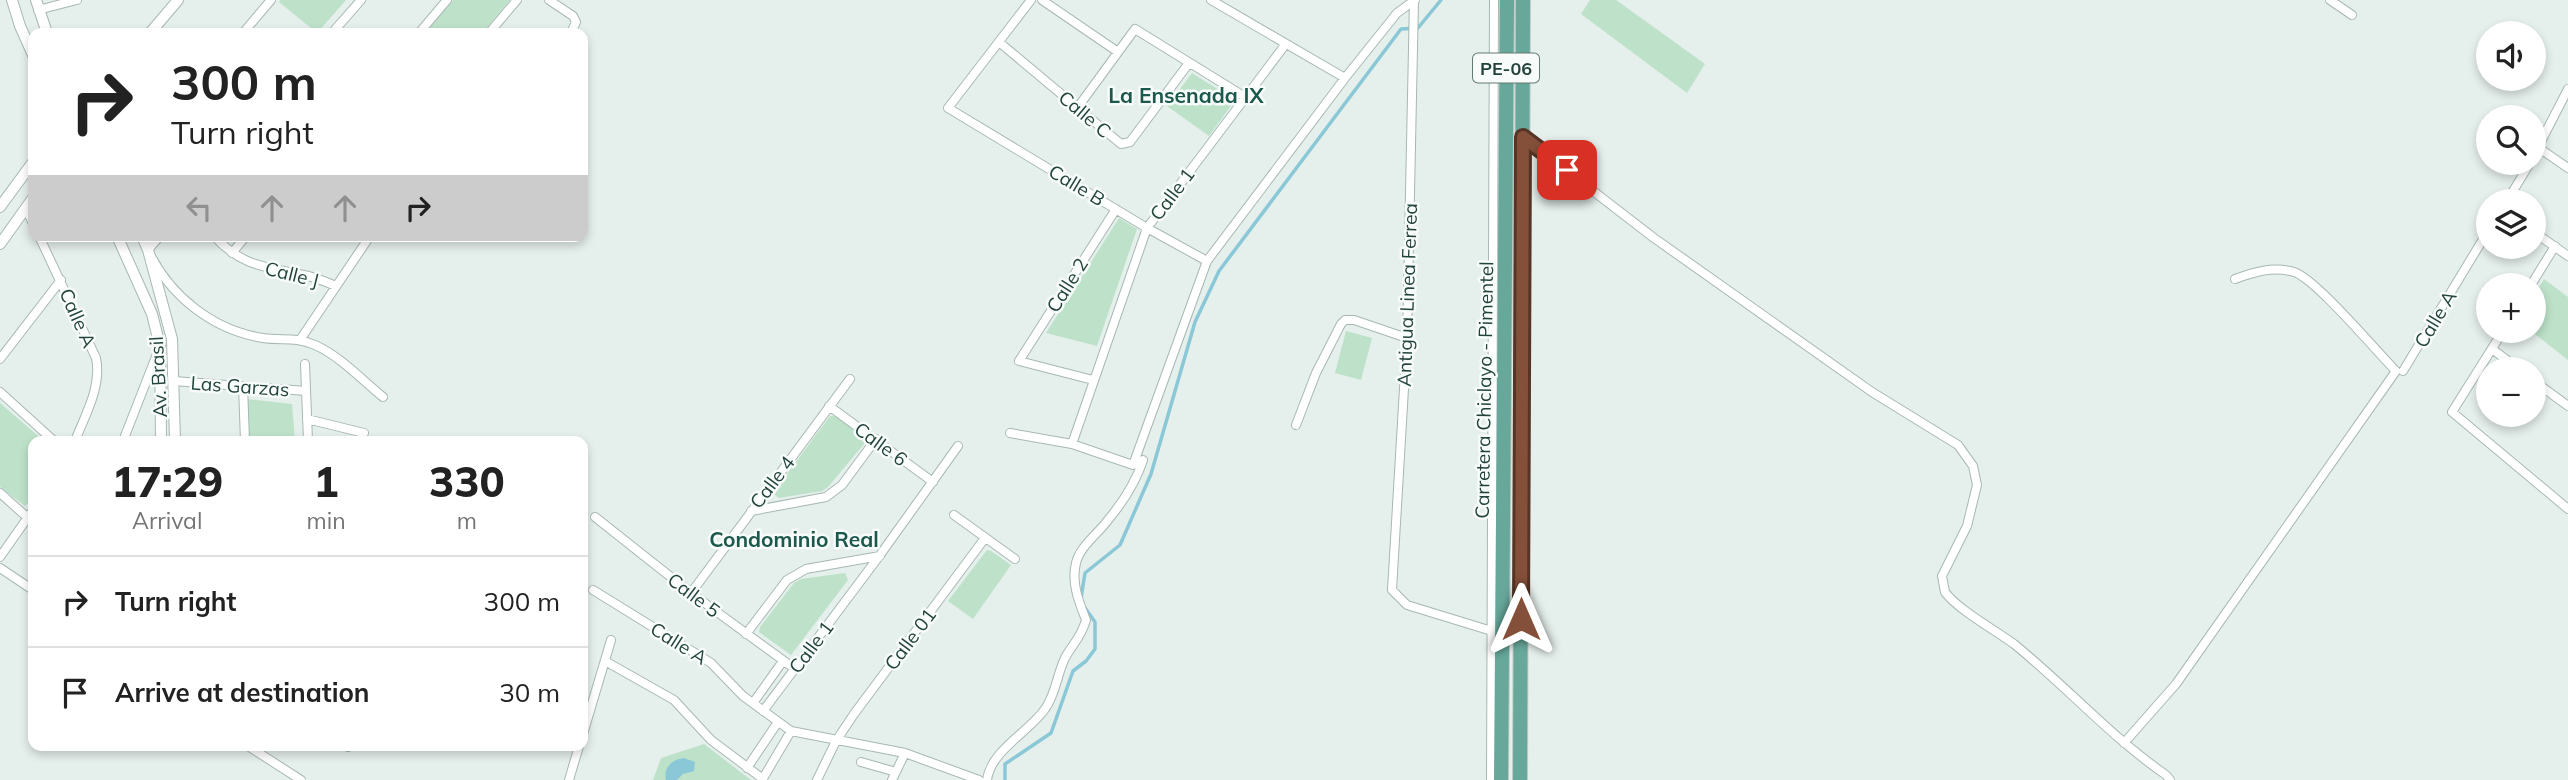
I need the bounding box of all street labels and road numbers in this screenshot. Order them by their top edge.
road number: PE-06 [1473,54,1539,82]
street label: Calle C [1054,85,1116,143]
street label: Calle B [1045,159,1109,211]
street label: Calle 1 [1144,163,1200,225]
street label: Antigua Linea Ferrea [1392,203,1422,387]
street label: Calle 2 [1041,253,1093,317]
street label: Calle J [263,256,321,292]
street label: Carretera Chiclayo - Pimentel [1470,261,1498,519]
street label: Calle A [54,285,102,351]
street label: Calle A [2409,286,2461,352]
street label: Av. Brasil [144,336,172,418]
street label: Las Garzas [190,371,290,401]
street label: Calle 6 [850,417,912,471]
street label: Calle 4 [744,451,800,513]
street label: Calle 5 [663,567,725,623]
street label: Calle 01 [879,603,941,675]
street label: Calle A [646,616,712,670]
street label: Calle 1 [783,616,839,678]

